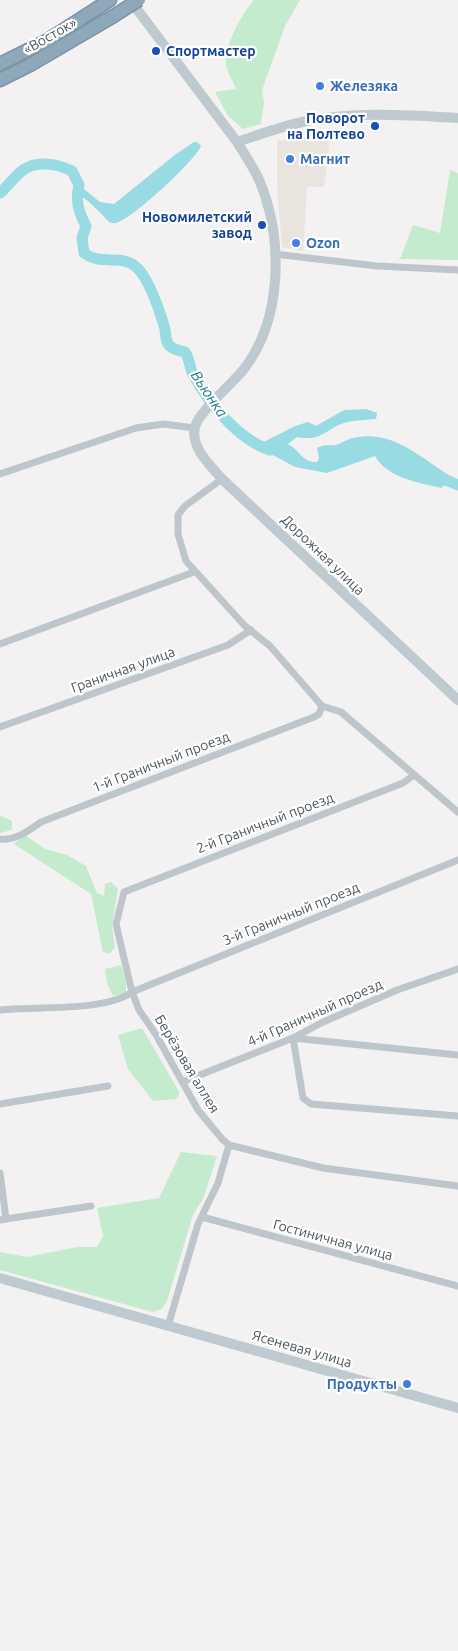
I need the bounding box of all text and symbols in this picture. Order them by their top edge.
street label: «Восток» [20,14,80,58]
place label: Спортмастер [166,43,256,59]
marker: Спортмастер [150,45,162,57]
place label: Железяка [330,78,398,94]
marker: Железяка [314,80,326,92]
place label: Поворот на Полтево [287,110,365,142]
marker: Поворот на Полтево [369,120,381,132]
place label: Магнит [300,151,350,167]
marker: Магнит [284,153,296,165]
place label: Новомилетский завод [142,209,252,242]
marker: Новомилетский завод [256,219,268,231]
place label: Ozon [306,235,340,251]
marker: Ozon [290,237,302,249]
water label: Вьюнка [187,367,231,421]
street label: Дорожная улица [278,511,368,599]
street label: Граничная улица [69,643,177,697]
street label: 1-й Граничный проезд [90,728,232,796]
street label: 2-й Граничный проезд [194,789,336,857]
street label: 3-й Граничный проезд [220,879,362,949]
street label: 4-й Граничный проезд [245,976,385,1050]
street label: Берёзовая аллея [151,1012,223,1116]
street label: Гостиничная улица [271,1216,395,1264]
street label: Ясеневая улица [250,1327,354,1371]
place label: Продукты [327,1376,397,1392]
marker: Продукты [401,1378,413,1390]

